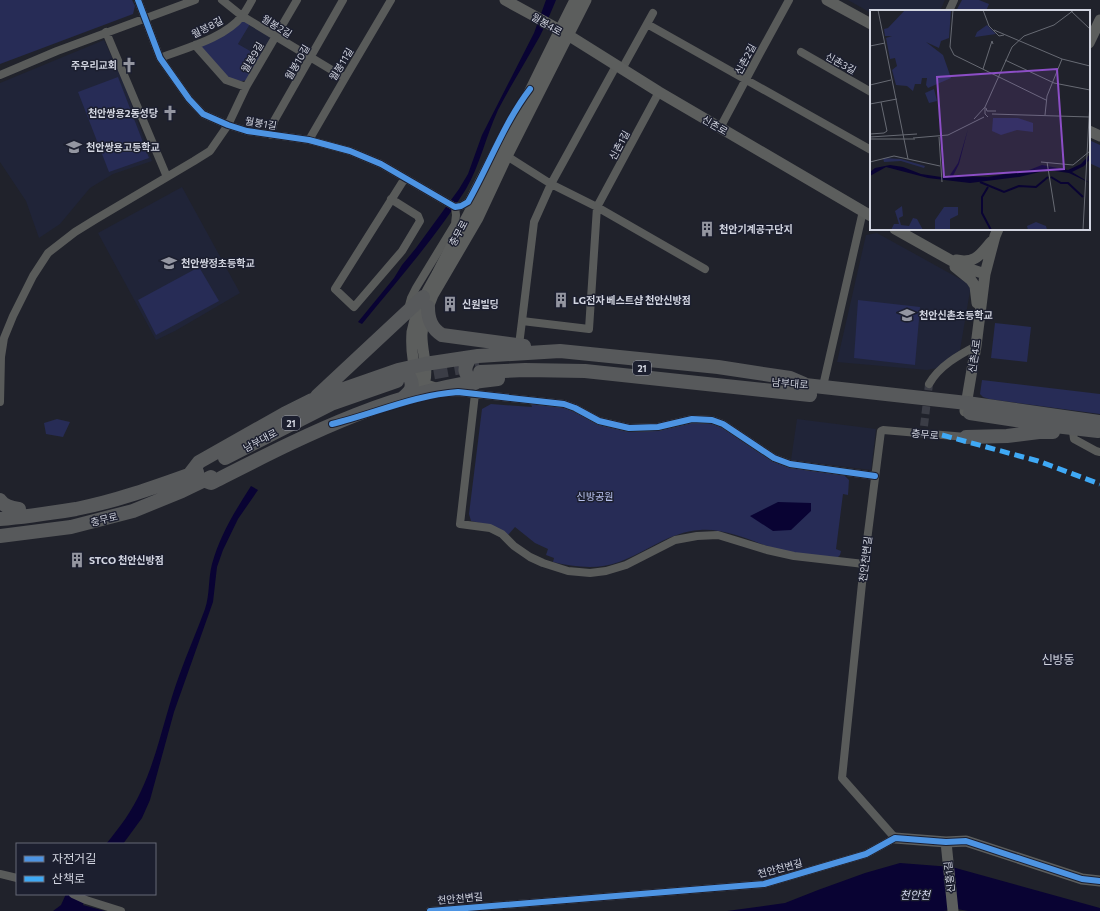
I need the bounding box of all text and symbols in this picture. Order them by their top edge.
street label: 월봉4로 [529,10,565,38]
inset map [870,10,1090,230]
street label: 월봉2길 [260,12,294,40]
street label: 월봉8길 [189,14,225,40]
street label: 월봉9길 [238,39,266,75]
street label: 월봉10길 [282,42,312,82]
street label: 신촌2길 [732,42,758,76]
street label: 월봉11길 [327,45,355,83]
street label: 신촌3길 [824,50,858,76]
church icon: 주우리교회 [120,56,138,74]
place label: 주우리교회 [71,59,117,71]
church icon: 천안쌍용2동성당 [161,104,179,122]
place label: 천안쌍용2동성당 [88,107,158,119]
street label: 신촌로 [700,113,730,137]
street label: 월봉1길 [244,114,278,132]
street label: 신촌1길 [606,128,632,162]
school or university icon: 천안쌍용고등학교 [65,138,83,156]
place label: 천안쌍용고등학교 [86,141,160,153]
street label: 충무로 [446,218,470,248]
building icon: 천안기계공구단지 [698,220,716,238]
place label: 천안기계공구단지 [719,223,793,235]
school or university icon: 천안쌍정초등학교 [160,254,178,272]
place label: 천안쌍정초등학교 [181,257,255,269]
building icon: LG전자 베스트샵 천안신방점 [552,291,570,309]
place label: LG전자 베스트샵 천안신방점 [573,294,691,306]
building icon: 신원빌딩 [441,295,459,313]
place label: 신원빌딩 [462,298,499,310]
school or university icon: 천안신촌초등학교 [898,306,916,324]
place label: 천안신촌초등학교 [919,309,993,321]
street label: 신촌4로 [966,339,982,373]
road number: 21 [633,361,651,375]
street label: 남부대로 [771,376,809,390]
road number: 21 [282,416,300,430]
street label: 남부대로 [241,426,279,454]
street label: 충무로 [911,427,939,441]
park label: 신방공원 [577,490,613,502]
street label: 충무로 [89,510,119,528]
street label: 천안천변길 [856,535,874,583]
building icon: STCO 천안신방점 [68,551,86,569]
place label: STCO 천안신방점 [89,554,164,566]
district label: 신방동 [1041,652,1075,666]
legend [16,843,156,895]
text: 자전거길 [52,851,96,865]
street label: 천안천변길 [756,856,804,880]
street label: 신흥1길 [941,861,957,893]
text: 산책로 [52,871,85,885]
water label: 천안천 [900,888,932,901]
street label: 천안천변길 [437,890,483,906]

